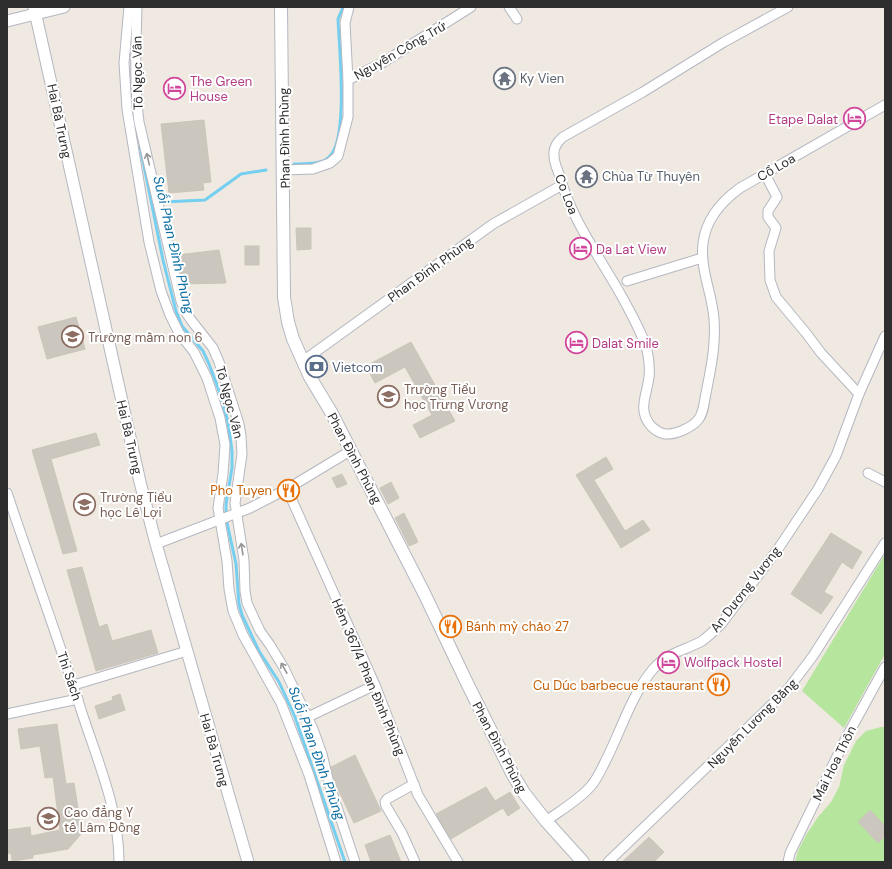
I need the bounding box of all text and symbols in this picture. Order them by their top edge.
street label: Nguyễn Công Trứ [351,17,450,84]
street label: Tô Ngọc Vân [128,36,147,110]
temple icon: Ky Vien [492,65,518,91]
place label: Ky Vien [520,70,564,87]
place label: The Green House [190,73,252,105]
hotel icon: The Green House [162,75,188,101]
street label: Hai Bà Trưng [43,82,76,160]
street label: Phan Đình Phùng [275,87,294,188]
hotel icon: Etape Dalat [841,106,867,132]
place label: Etape Dalat [769,111,838,128]
street label: Cổ Loa [754,150,798,185]
one-way arrow [143,152,151,165]
temple icon: Chùa Từ Thuyên [574,163,600,189]
place label: Chùa Từ Thuyên [602,168,700,185]
street label: Co Loa [551,172,582,217]
water label: Suối Phan Đình Phùng [149,174,199,316]
street label: Phan Đinh Phùng [384,233,476,306]
hotel icon: Da Lat View [568,236,594,262]
place label: Da Lat View [596,241,667,258]
school or university icon: Trường mầm non 6 [59,324,85,350]
place label: Trường mầm non 6 [88,329,203,346]
hotel icon: Dalat Smile [563,330,589,356]
place label: Dalat Smile [592,335,659,352]
bank icon: Vietcom [304,354,330,380]
place label: Vietcom [332,359,383,376]
street label: Tô Ngọc Vân [212,364,247,440]
place label: Trường Tiểu học Trưng Vương [404,381,508,413]
school or university icon: Trường Tiểu học Trưng Vương [376,383,402,409]
street label: Hai Bà Trưng [113,398,146,476]
street label: Phan Đình Phùng [323,410,386,507]
restaurant icon: Pho Tuyen [275,477,301,503]
place label: Pho Tuyen [210,482,272,499]
place label: Trường Tiểu học Lê Lợi [100,489,172,521]
school or university icon: Trường Tiểu học Lê Lợi [71,491,97,517]
one-way arrow [238,543,246,556]
street label: An Dương Vương [707,543,784,636]
street label: Hẻm 367/4 Phan Đình Phùng [328,596,409,758]
restaurant icon: Bánh mỳ chảo 27 [438,613,464,639]
place label: Bánh mỳ chảo 27 [466,618,569,635]
street label: Thi Sách [53,649,86,703]
hotel icon: Wolfpack Hostel [656,649,682,675]
place label: Wolfpack Hostel [684,654,782,671]
one-way arrow [280,662,288,674]
restaurant icon: Cu Dúc barbecue restaurant [706,672,732,698]
street label: Nguyễn Lương Bằng [704,675,801,772]
place label: Cu Dúc barbecue restaurant [533,677,704,694]
water label: Suối Phan Đình Phùng [284,684,350,823]
street label: Phan Đình Phùng [468,699,531,796]
street label: Hai Bà Trưng [196,711,233,789]
street label: Mai Hoa Thôn [809,723,860,804]
place label: Cao đẳng Y tế Lâm Đồng [64,804,140,836]
school or university icon: Cao đẳng Y tế Lâm Đồng [35,806,61,832]

